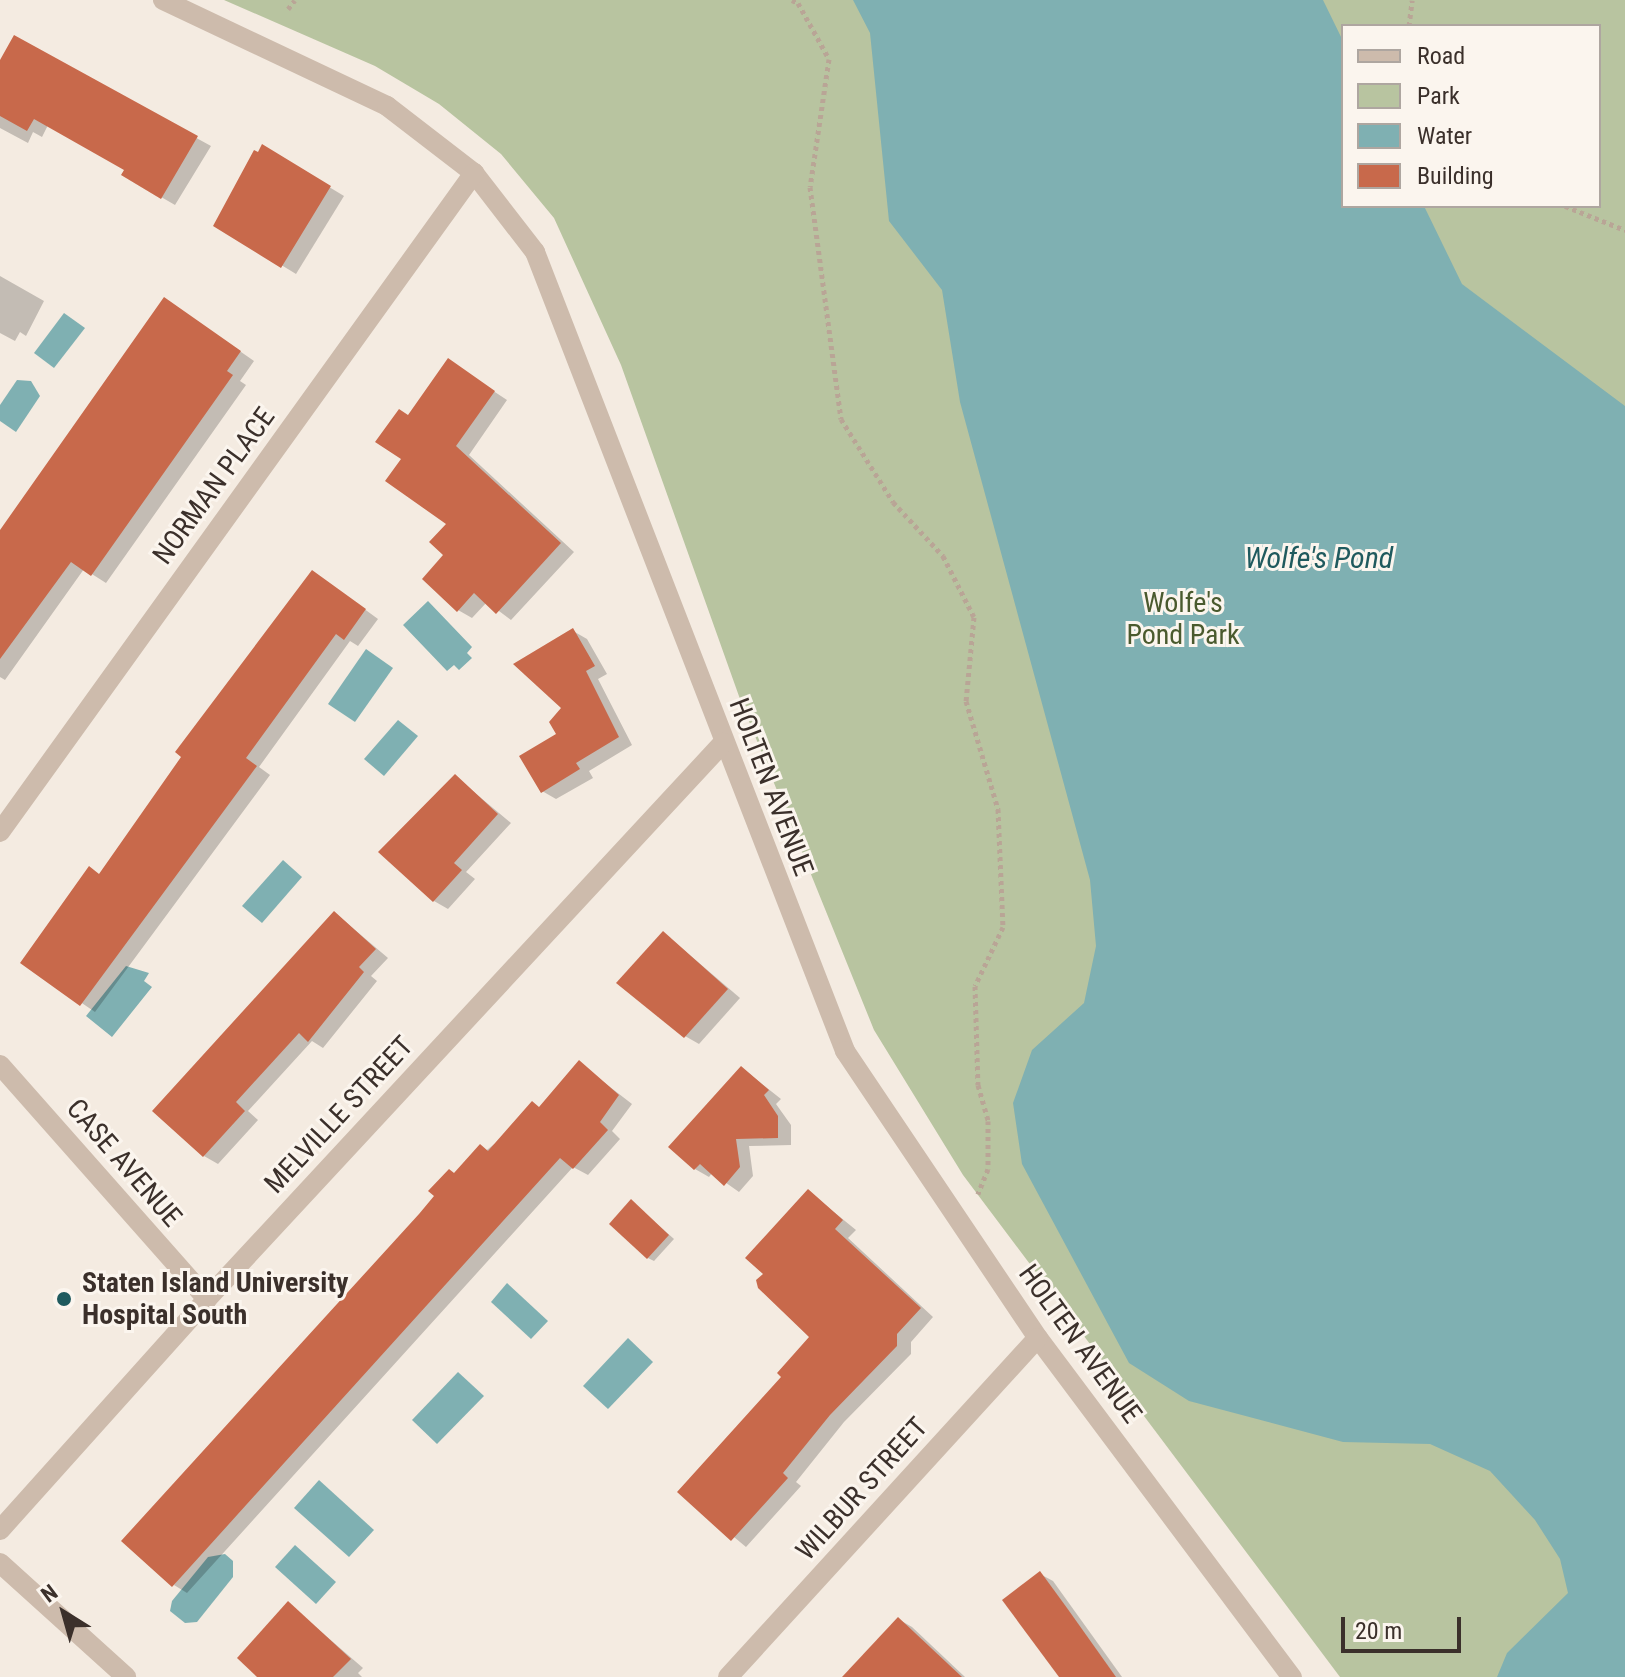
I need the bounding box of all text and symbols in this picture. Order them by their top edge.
legend [1341,24,1601,208]
text: Road [1417,42,1465,70]
text: Park [1417,82,1460,110]
text: Water [1417,122,1472,150]
text: Building [1417,162,1494,190]
street label: NORMAN PLACE [146,401,282,571]
water label: Wolfe's Pond [1245,540,1393,576]
park label: Wolfe's Pond Park [1126,586,1240,652]
street label: HOLTEN AVENUE [722,693,820,881]
street label: MELVILLE STREET [258,1030,420,1200]
street label: CASE AVENUE [59,1092,189,1234]
street label: HOLTEN AVENUE [1011,1258,1149,1430]
place label: Staten Island University Hospital South [82,1266,348,1332]
marker: Staten Island University Hospital South [53,1288,75,1310]
street label: WILBUR STREET [789,1411,935,1567]
north arrow [24,1573,104,1653]
text: N [36,1579,62,1607]
scale bar [1345,1601,1465,1651]
text: 20 m [1355,1617,1402,1645]

